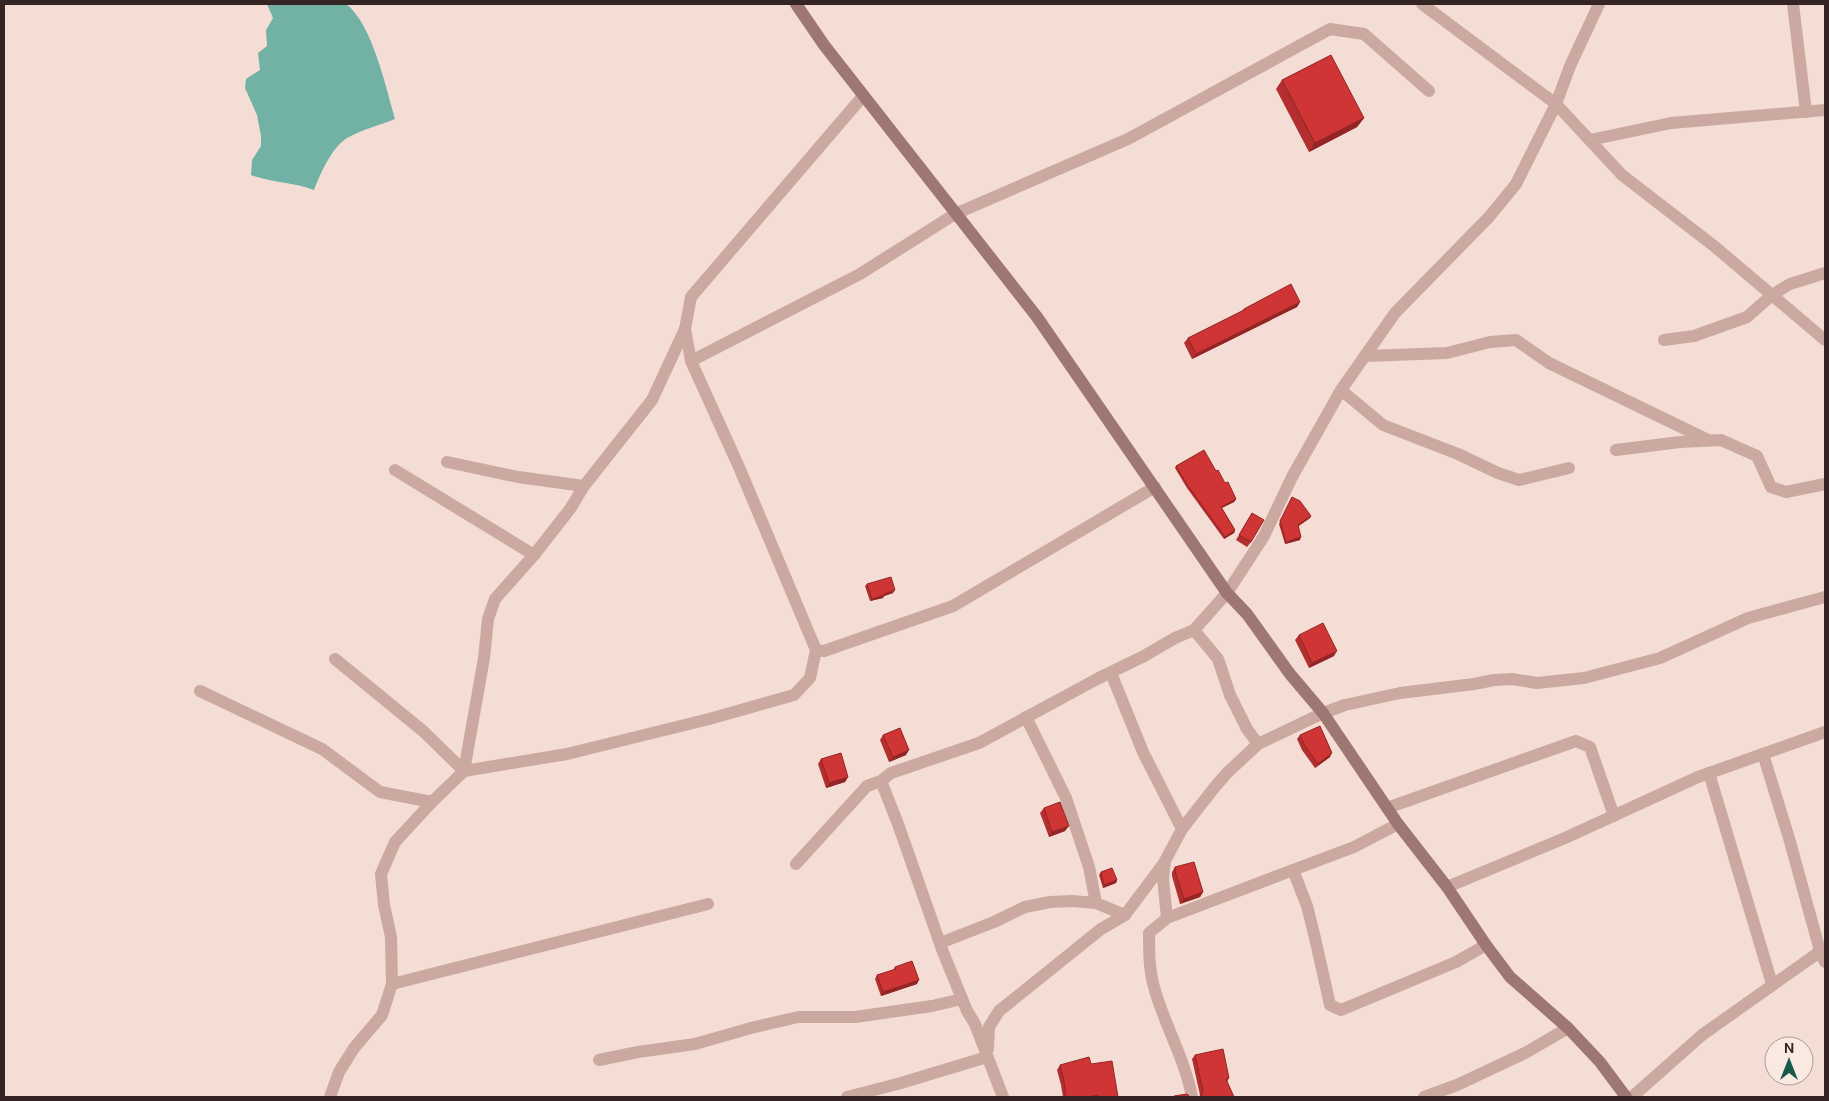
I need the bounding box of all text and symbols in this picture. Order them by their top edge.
north arrow [1764,1036,1814,1086]
text: N [1784,1039,1794,1057]

